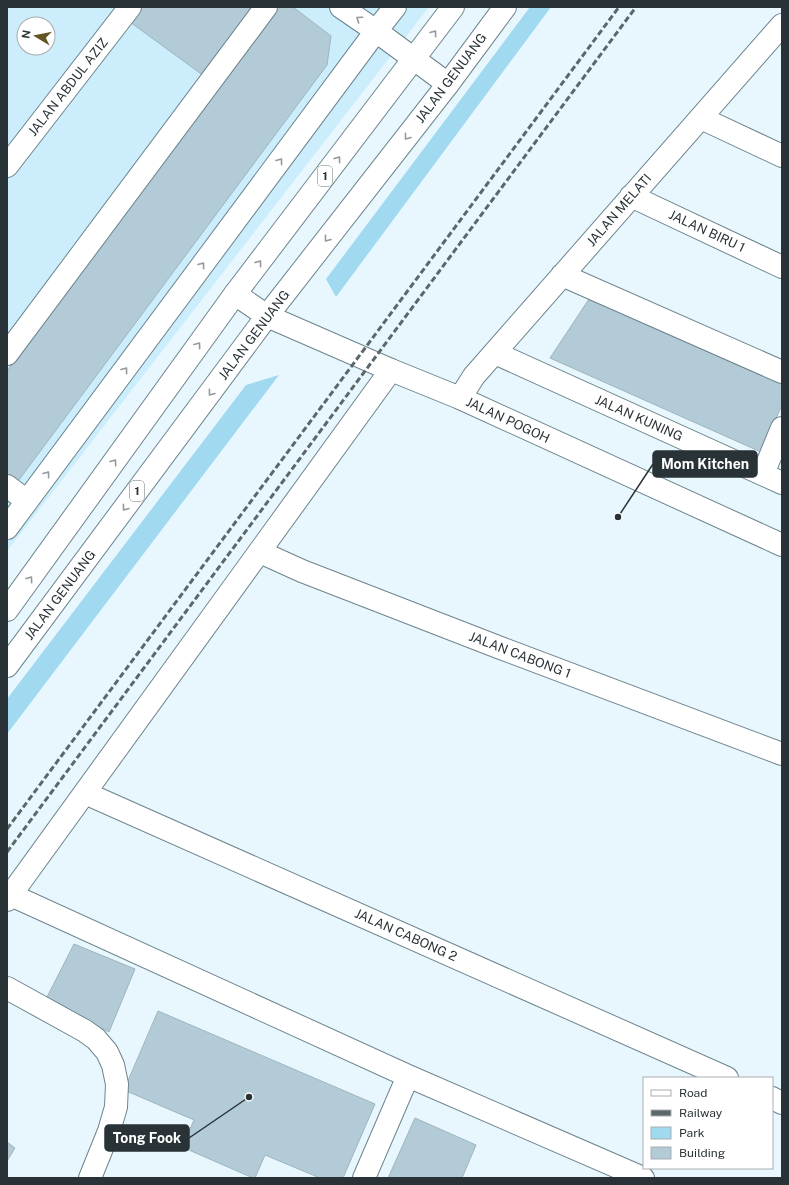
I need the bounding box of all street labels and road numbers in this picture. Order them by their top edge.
street label: JALAN GENUANG [412,30,490,126]
street label: JALAN ABDUL AZIZ [25,35,111,139]
road number: 1 [318,166,332,186]
street label: JALAN MELATI [584,171,654,249]
street label: JALAN BIRU 1 [667,207,747,255]
street label: JALAN GENUANG [215,287,293,383]
street label: JALAN KUNING [593,392,685,444]
street label: JALAN POGOH [464,394,552,446]
road number: 1 [130,481,144,501]
street label: JALAN GENUANG [21,547,99,643]
street label: JALAN CABONG 1 [467,629,573,681]
street label: JALAN CABONG 2 [353,906,460,964]

